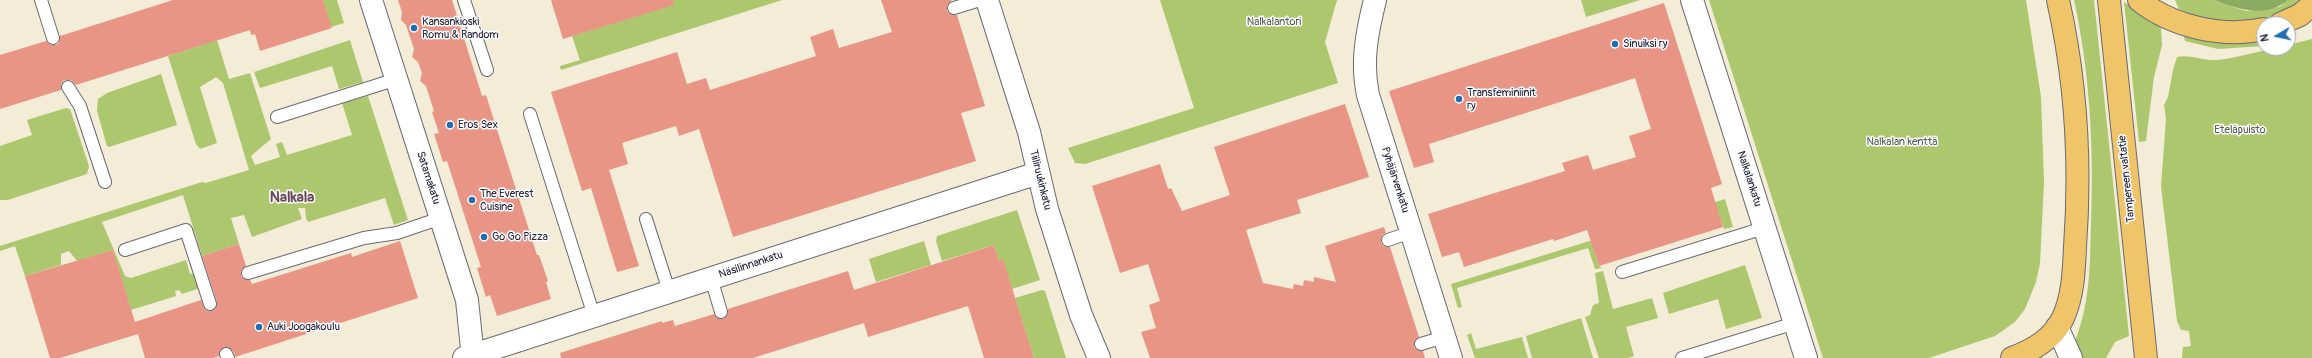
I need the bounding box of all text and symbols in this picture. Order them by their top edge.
place label: Kansankioski Romu & Random [422,15,499,41]
park label: Nalkalantori [1247,15,1301,29]
north arrow [2256,16,2296,56]
marker: Kansankioski Romu & Random [409,23,419,33]
text: N [2258,33,2272,42]
place label: Sinuiksi ry [1623,37,1667,51]
marker: Sinuiksi ry [1610,39,1620,49]
place label: Transfeminiinit ry [1467,86,1536,112]
marker: Transfeminiinit ry [1454,94,1464,104]
place label: Eros Sex [458,118,498,132]
marker: Eros Sex [445,120,455,130]
park label: Eteläpuisto [2214,123,2266,137]
park label: Nalkalan kenttä [1867,135,1937,149]
street label: Tampereen valtatie [2116,135,2138,223]
street label: Pyhäjärvenkatu [1378,145,1412,215]
street label: Tiiliruukinkatu [1026,149,1054,211]
street label: Nalkalankatu [1734,149,1764,209]
street label: Satamakatu [413,150,443,206]
place label: The Everest Cuisine [480,187,534,213]
district label: Nalkala [270,189,314,207]
marker: The Everest Cuisine [467,195,477,205]
place label: Go Go Pizza [492,230,548,244]
marker: Go Go Pizza [479,232,489,242]
street label: Näsilinnankatu [717,248,785,282]
place label: Auki Joogakoulu [267,320,340,334]
marker: Auki Joogakoulu [254,322,264,332]

